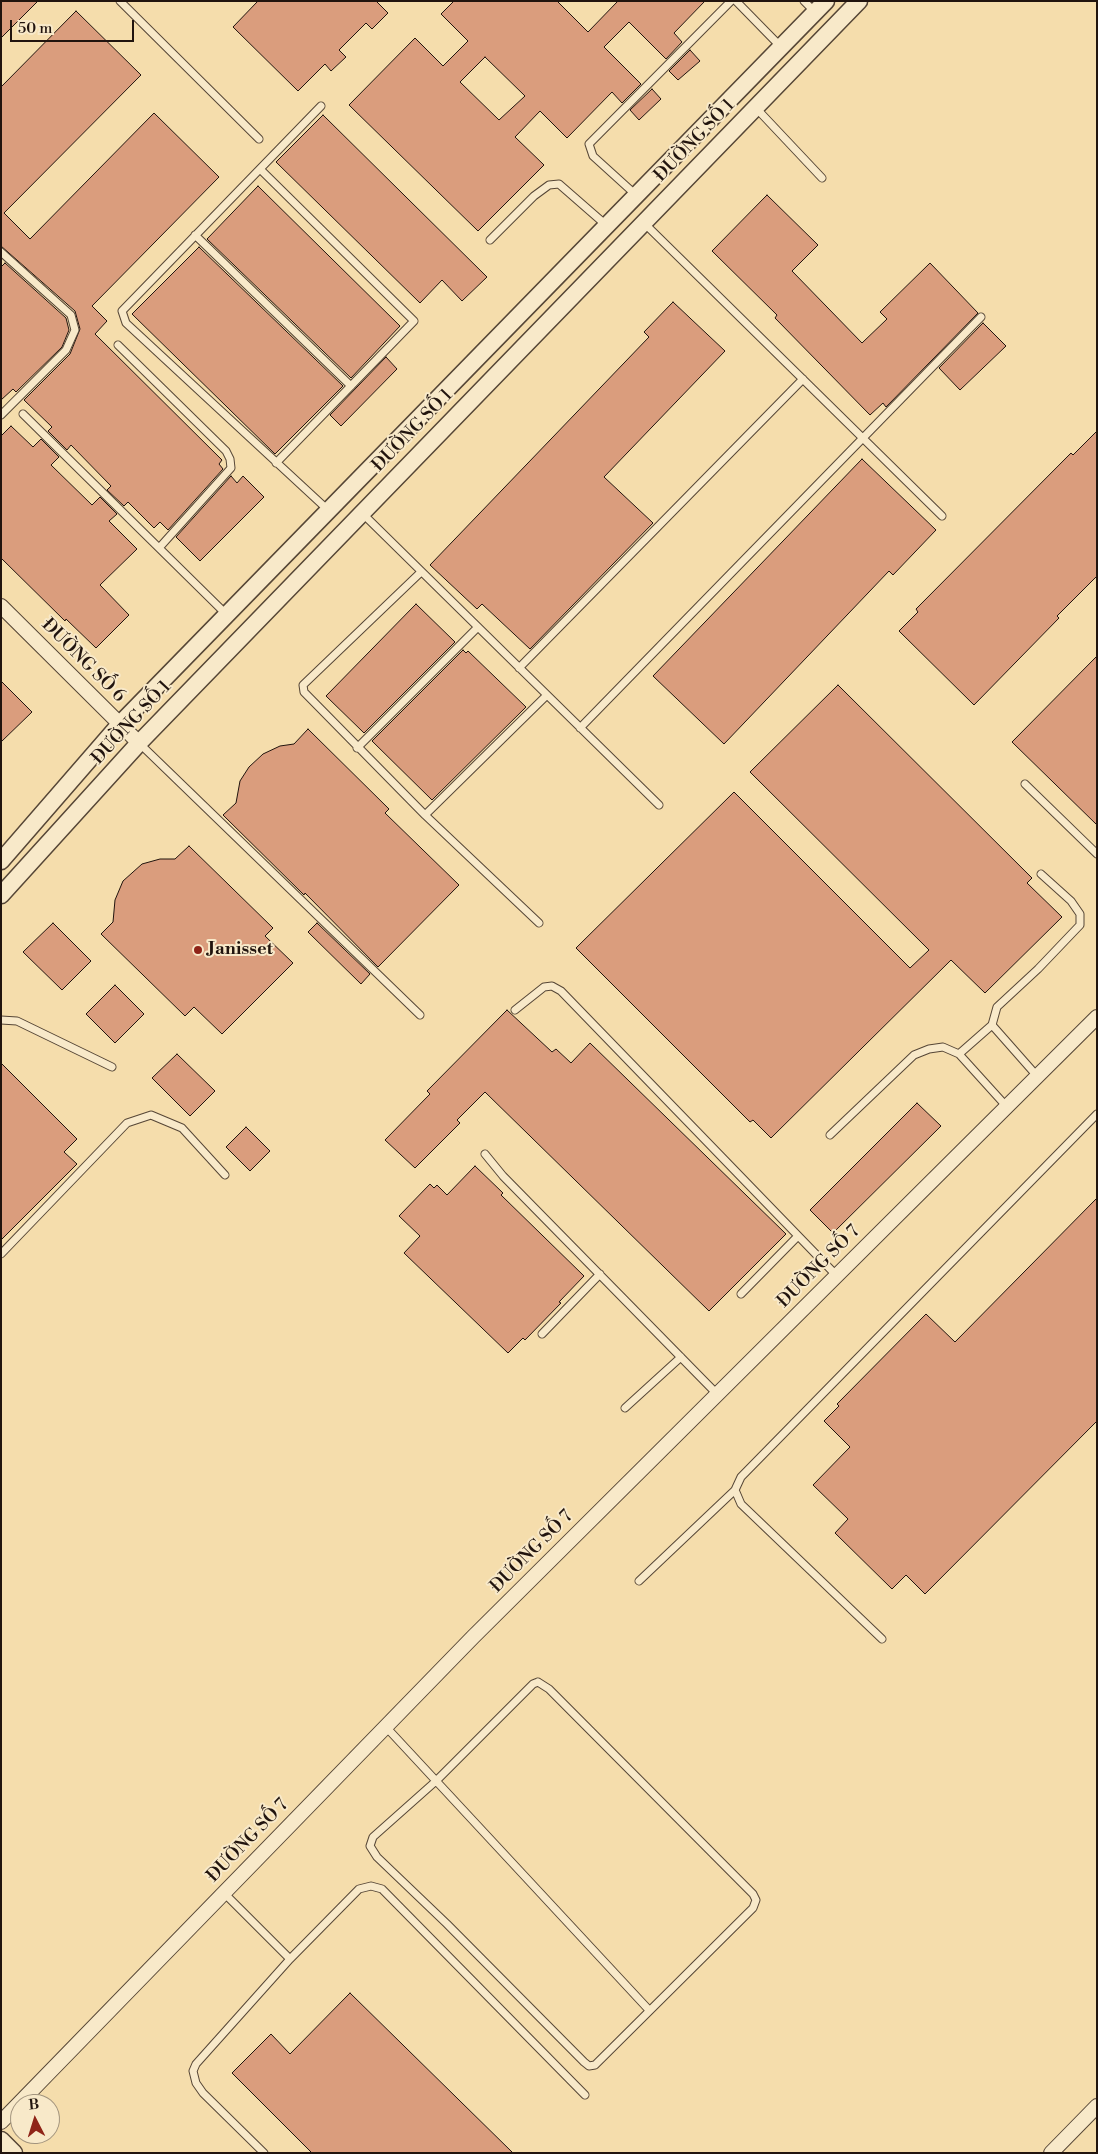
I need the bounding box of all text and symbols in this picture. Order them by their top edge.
scale bar [12,10,136,42]
text: 50 m [18,19,52,38]
street label: ĐƯỜNG SỐ 1 [650,95,740,187]
street label: ĐƯỜNG SỐ 1 [368,385,458,477]
street label: ĐƯỜNG SỐ 6 [37,615,129,707]
street label: ĐƯỜNG SỐ 1 [88,677,176,769]
place label: Janisset [208,939,273,961]
marker: Janisset [192,944,204,956]
street label: ĐƯỜNG SỐ 7 [773,1221,865,1313]
street label: ĐƯỜNG SỐ 7 [486,1506,578,1598]
street label: ĐƯỜNG SỐ 7 [203,1795,293,1887]
north arrow [10,2094,60,2144]
text: B [28,2096,40,2114]

